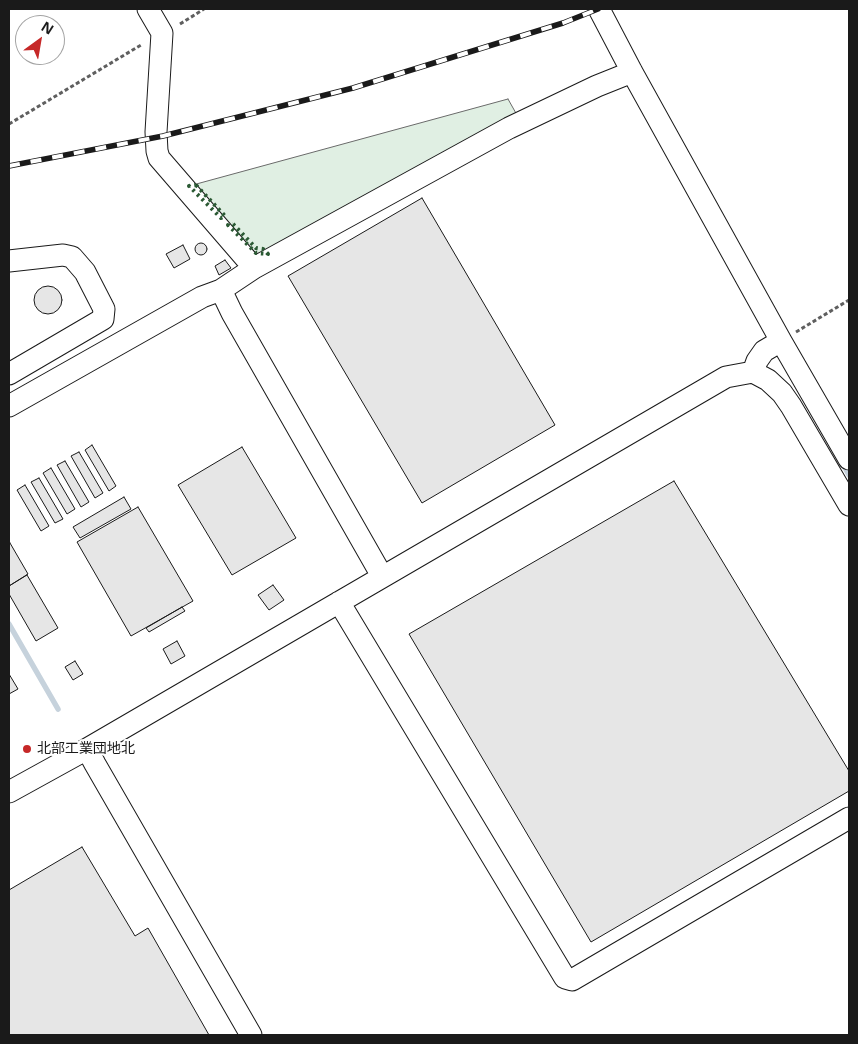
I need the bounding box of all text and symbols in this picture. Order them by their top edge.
north arrow [15,15,65,65]
text: N [38,17,58,39]
place label: 北部工業団地北 [37,741,135,757]
marker: 北部工業団地北 [21,743,33,755]

